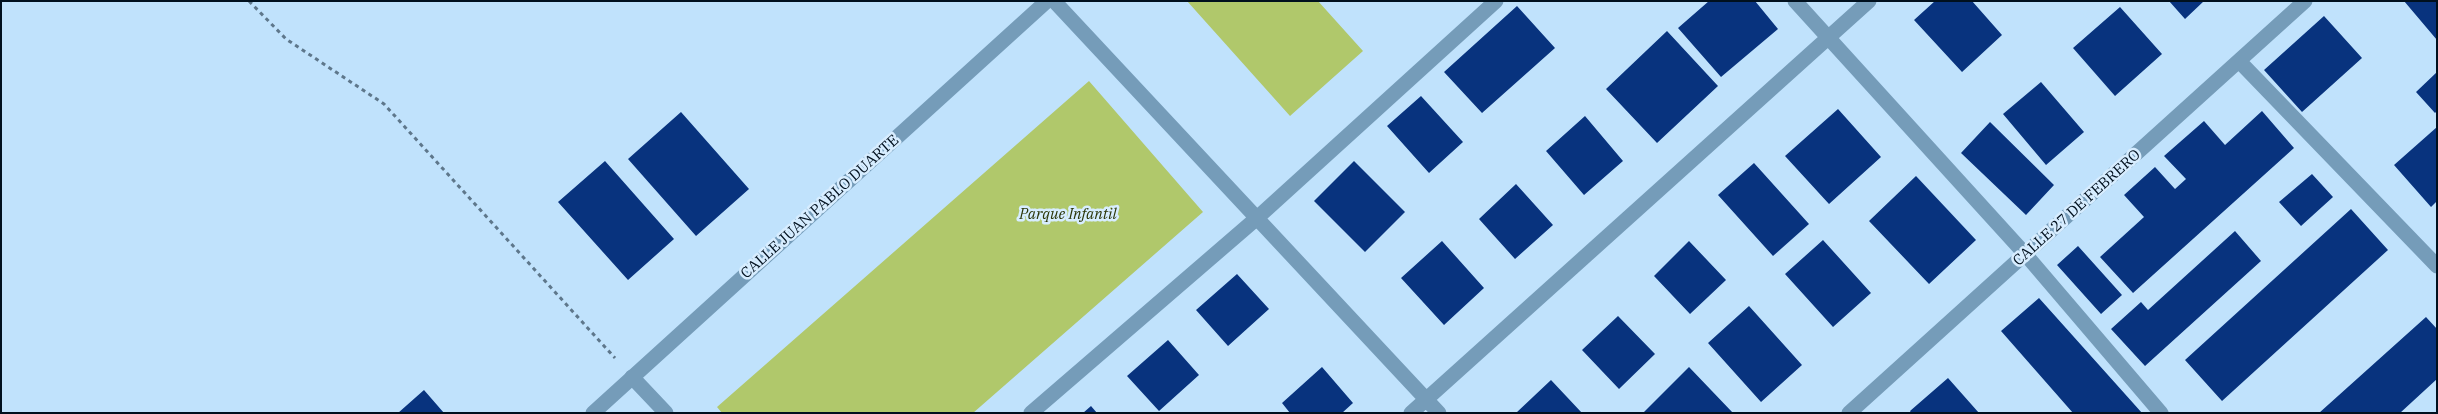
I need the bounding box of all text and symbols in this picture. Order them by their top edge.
street label: CALLE JUAN PABLO DUARTE [737,131,903,283]
street label: CALLE 27 DE FEBRERO [2010,146,2144,270]
park label: Parque Infantil [1019,206,1117,224]

